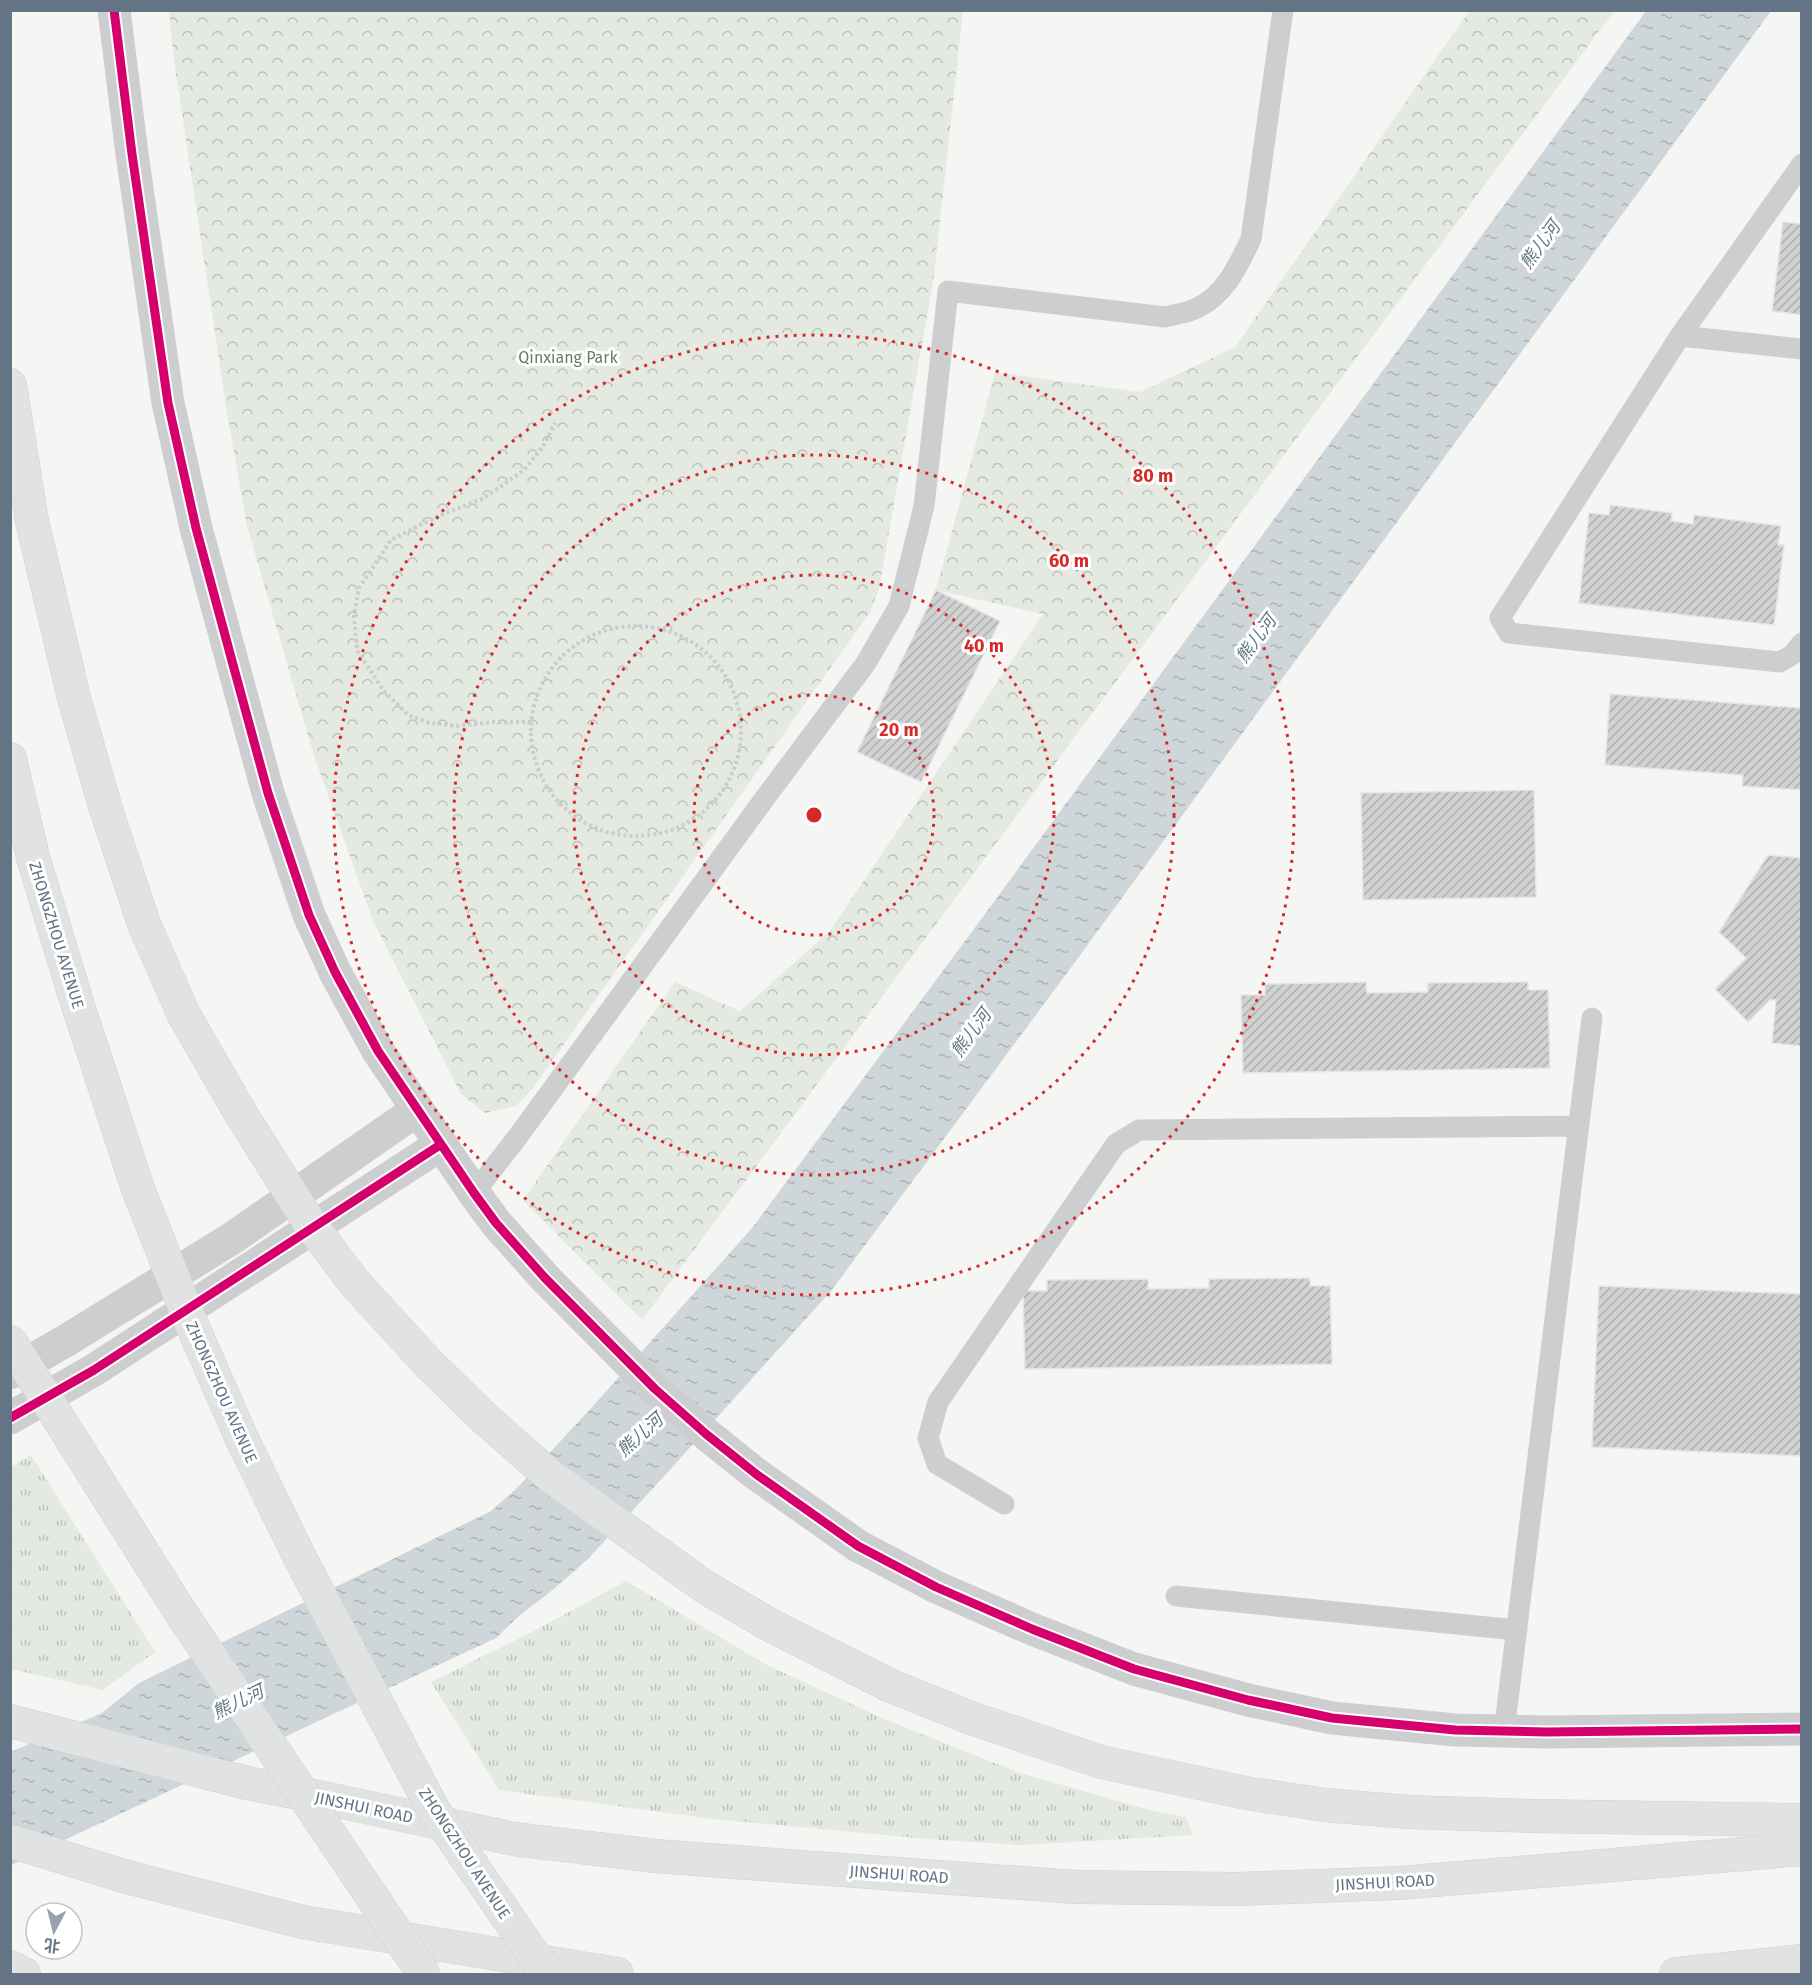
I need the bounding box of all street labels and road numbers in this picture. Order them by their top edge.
street label: ZHONGZHOU AVENUE [25,859,88,1011]
street label: ZHONGZHOU AVENUE [182,1319,261,1466]
street label: ZHONGZHOU AVENUE [415,1784,514,1923]
street label: JINSHUI ROAD [313,1788,415,1827]
street label: JINSHUI ROAD [849,1862,949,1887]
street label: JINSHUI ROAD [1335,1870,1435,1895]

